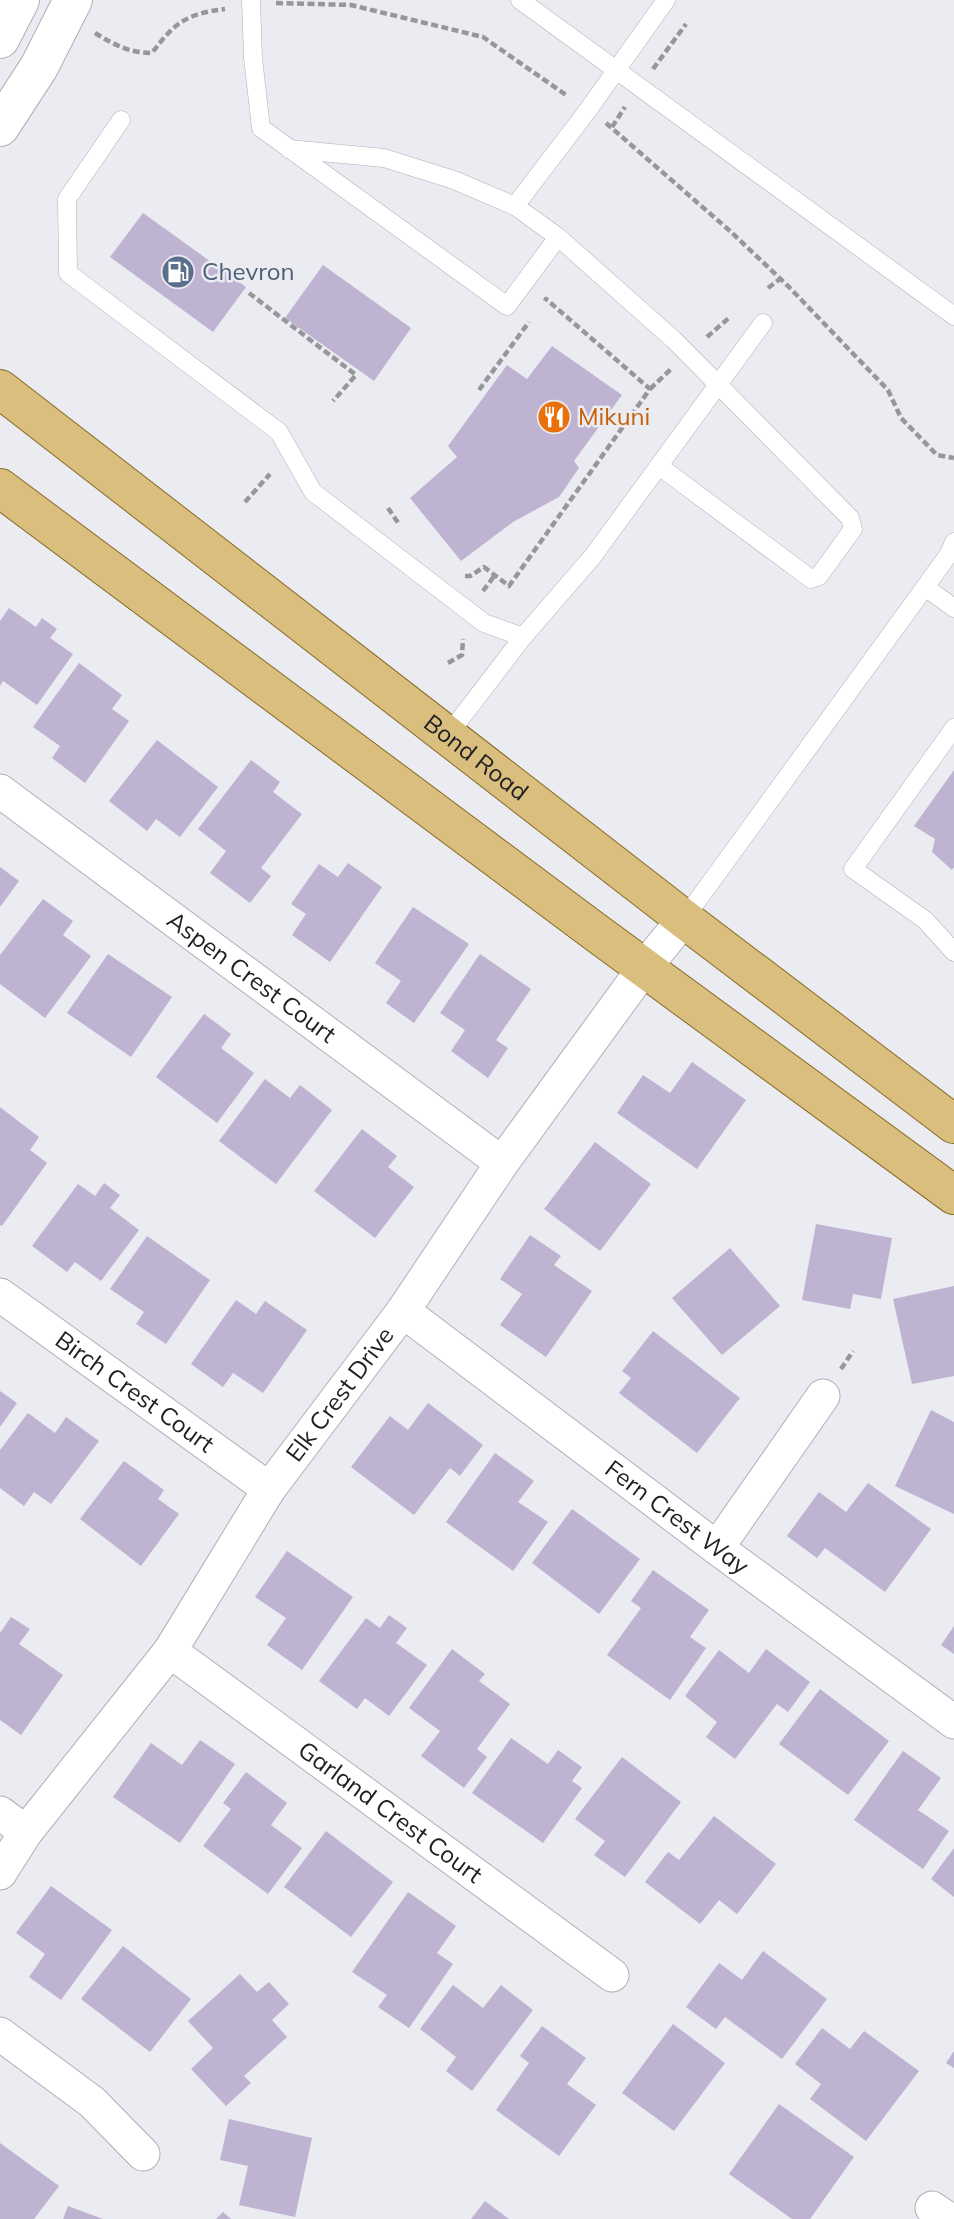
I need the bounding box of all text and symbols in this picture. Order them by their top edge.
fuel station icon: Chevron [159,253,197,291]
place label: Chevron [202,256,294,286]
restaurant icon: Mikuni [535,398,573,436]
place label: Mikuni [578,401,650,431]
street label: Bond Road [418,707,535,807]
street label: Aspen Crest Court [162,904,342,1049]
street label: Elk Crest Drive [279,1321,400,1467]
street label: Birch Crest Court [50,1324,220,1459]
street label: Fern Crest Way [600,1453,755,1581]
street label: Garland Crest Court [293,1734,489,1889]

